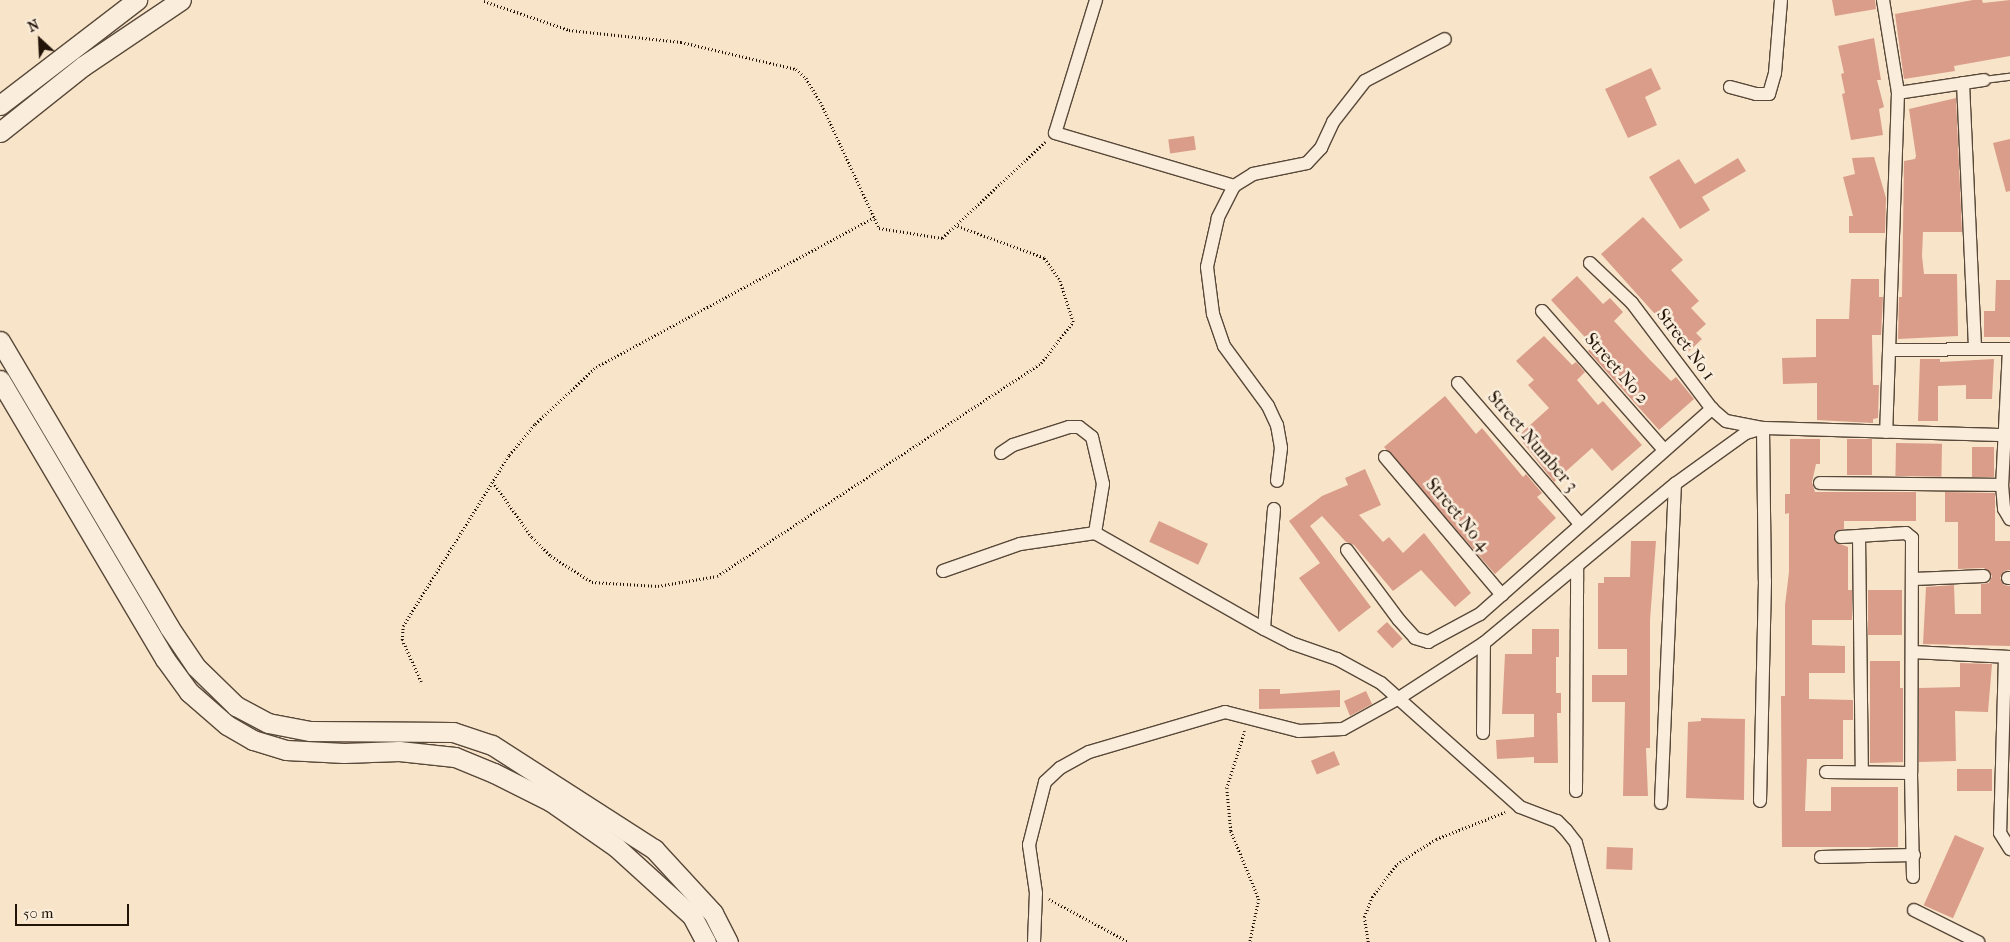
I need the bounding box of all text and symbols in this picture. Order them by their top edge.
north arrow [15,15,65,65]
text: N [25,16,42,36]
street label: Street No 1 [1651,305,1719,385]
street label: Street No 2 [1579,329,1653,409]
street label: Street Number 3 [1482,387,1582,497]
street label: Street No 4 [1420,474,1494,556]
scale bar [18,894,131,926]
text: 50 m [23,904,53,922]

